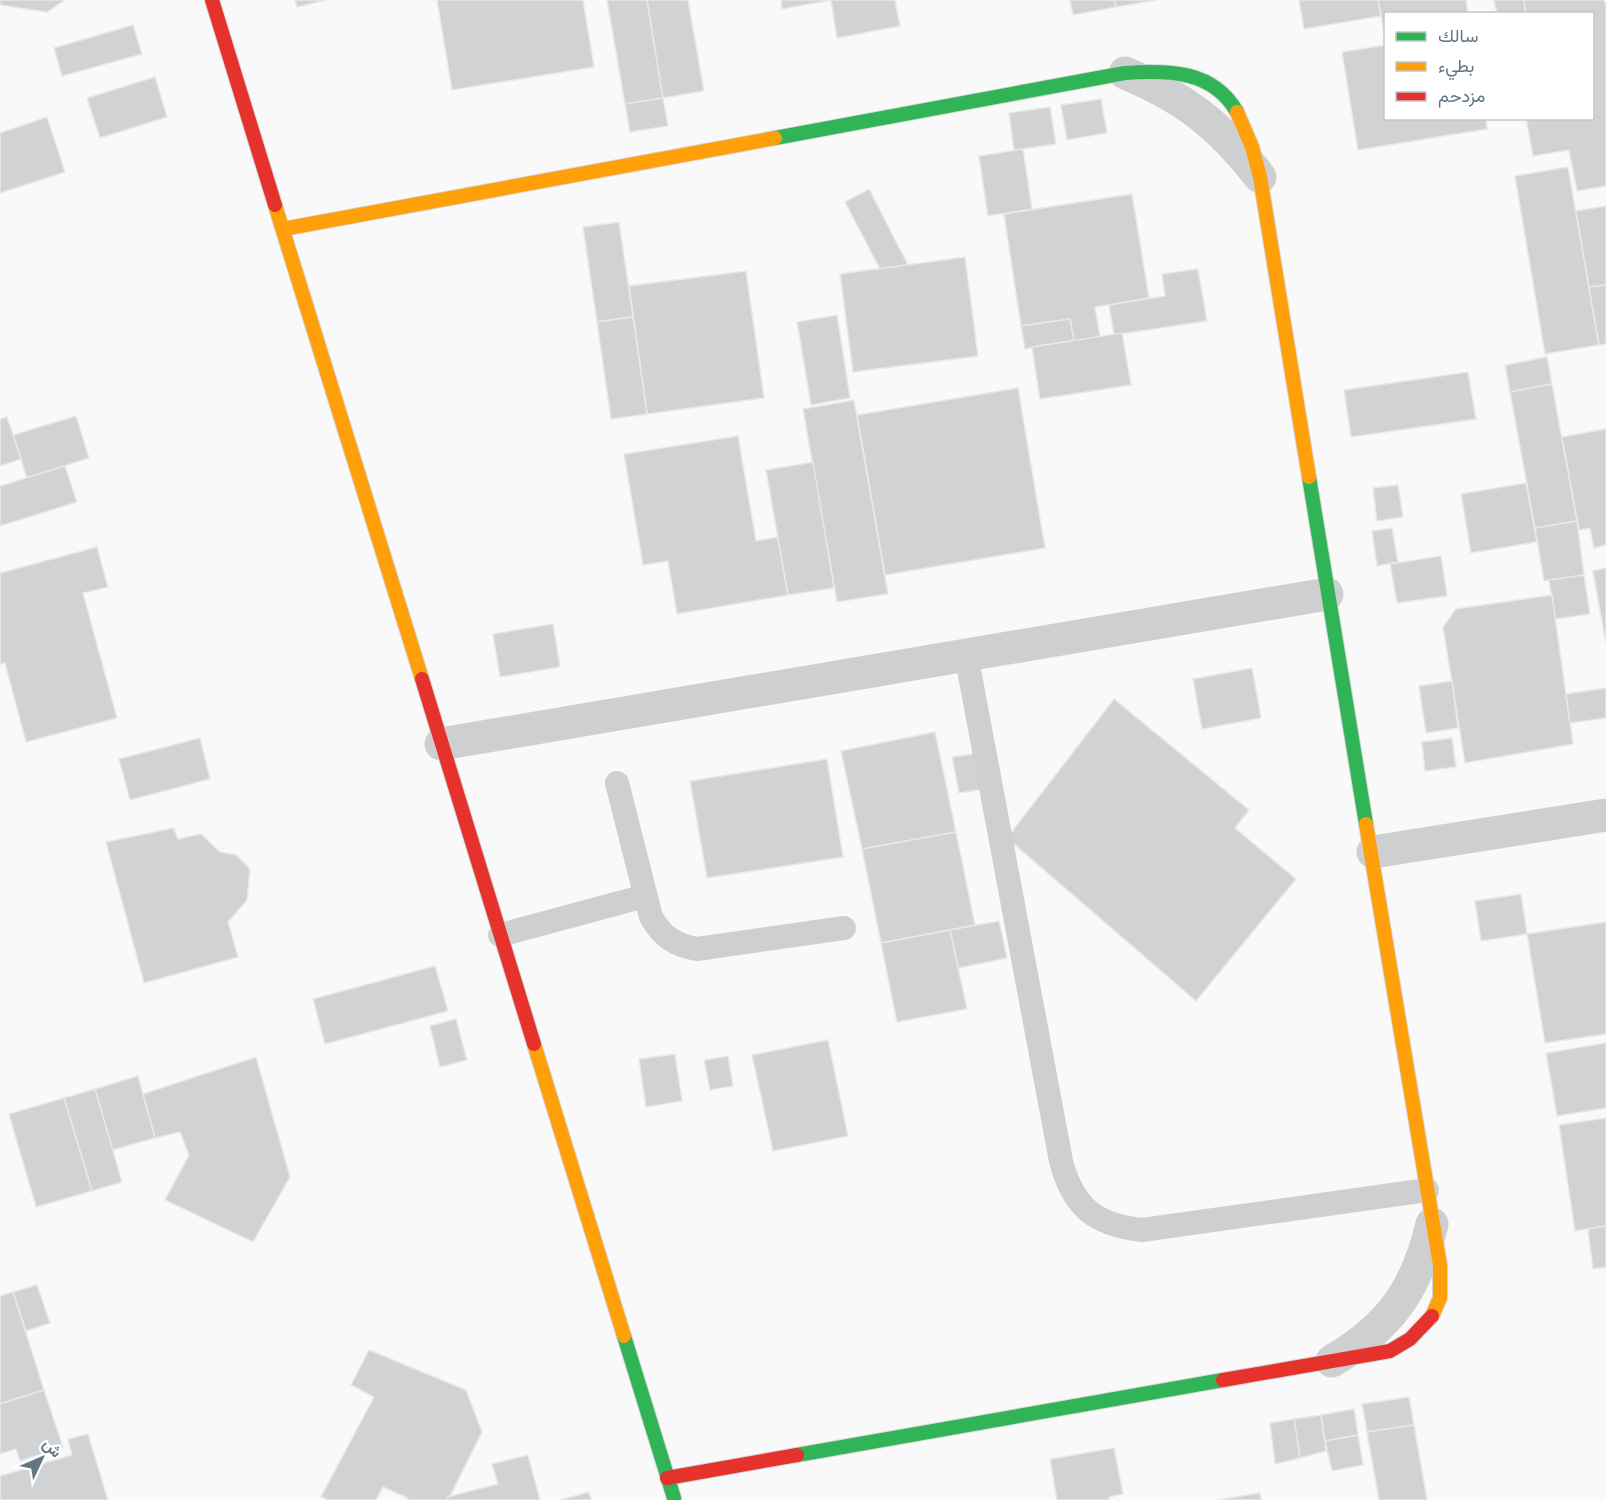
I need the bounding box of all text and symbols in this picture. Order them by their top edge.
legend [1384,12,1594,120]
text: سالك [1438,25,1478,46]
text: بطيء [1438,55,1474,81]
text: مزدحم [1438,85,1485,108]
north arrow [12,1428,72,1488]
text: ش [39,1434,66,1461]

